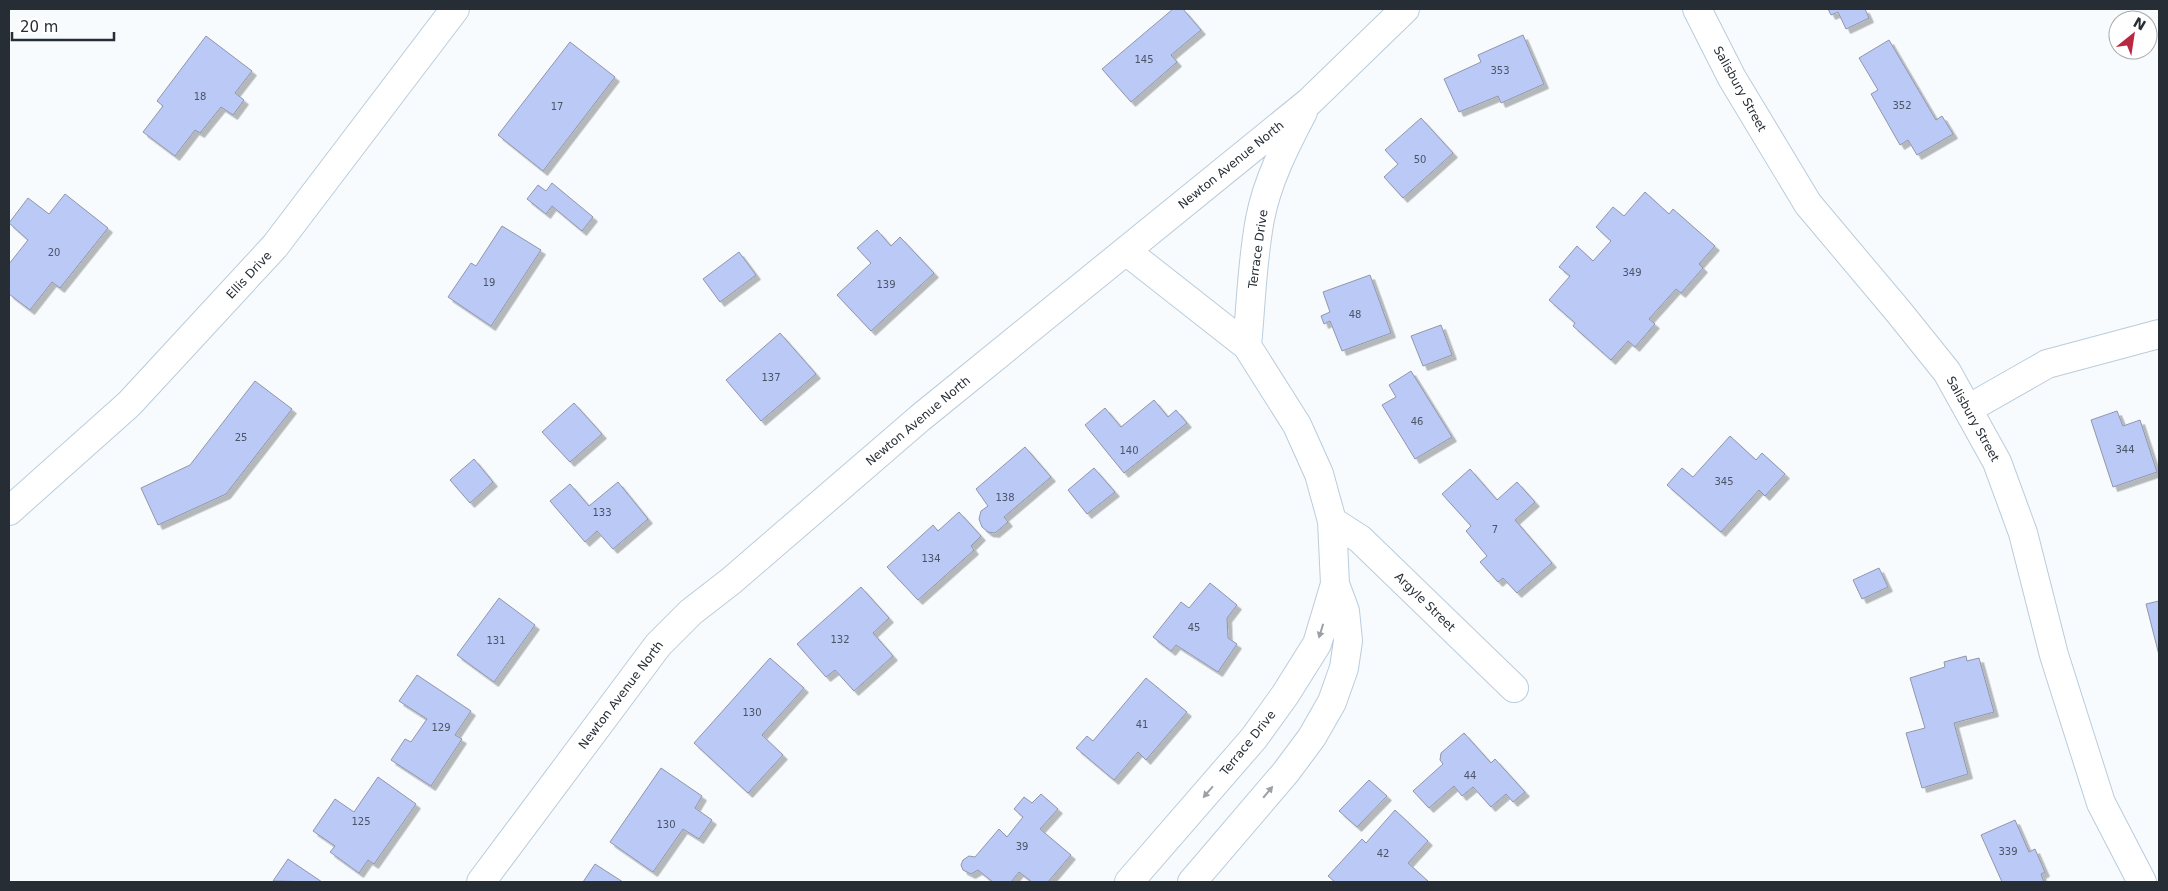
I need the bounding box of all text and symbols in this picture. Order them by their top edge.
scale bar [12,10,115,42]
north arrow [2108,10,2158,60]
text: N [2130,14,2149,34]
text: 20 m [20,18,58,36]
street label: Salisbury Street [1711,44,1769,134]
house number: 145 [1134,54,1154,65]
house number: 353 [1490,65,1510,76]
house number: 18 [194,91,206,102]
house number: 352 [1892,100,1912,111]
house number: 17 [551,101,563,112]
street label: Newton Avenue North [1175,118,1287,212]
house number: 50 [1414,154,1426,165]
street label: Terrace Drive [1245,209,1270,290]
house number: 20 [48,247,60,258]
street label: Ellis Drive [224,248,274,302]
house number: 349 [1622,267,1642,278]
house number: 19 [483,277,495,288]
house number: 139 [876,279,896,290]
house number: 48 [1349,309,1361,320]
house number: 137 [761,372,781,383]
street label: Newton Avenue North [863,373,973,469]
street label: Salisbury Street [1944,374,2002,464]
house number: 46 [1411,416,1423,427]
house number: 25 [235,432,247,443]
house number: 344 [2115,444,2135,455]
house number: 140 [1119,445,1139,456]
house number: 345 [1714,476,1734,487]
house number: 138 [995,492,1015,503]
house number: 133 [592,507,612,518]
house number: 7 [1492,524,1498,535]
house number: 134 [921,553,941,564]
street label: Argyle Street [1392,570,1458,635]
house number: 45 [1188,622,1200,633]
one-way arrow [1316,624,1324,639]
house number: 132 [830,634,850,645]
house number: 131 [486,635,506,646]
street label: Newton Avenue North [576,638,666,752]
house number: 130 [742,707,762,718]
street label: Terrace Drive [1217,708,1278,779]
house number: 41 [1136,719,1148,730]
house number: 129 [431,722,451,733]
house number: 44 [1464,770,1476,781]
one-way arrow [1202,785,1213,798]
one-way arrow [1263,785,1274,798]
house number: 125 [351,816,371,827]
house number: 130 [656,819,676,830]
house number: 39 [1016,841,1028,852]
house number: 339 [1998,846,2018,857]
house number: 42 [1377,848,1389,859]

